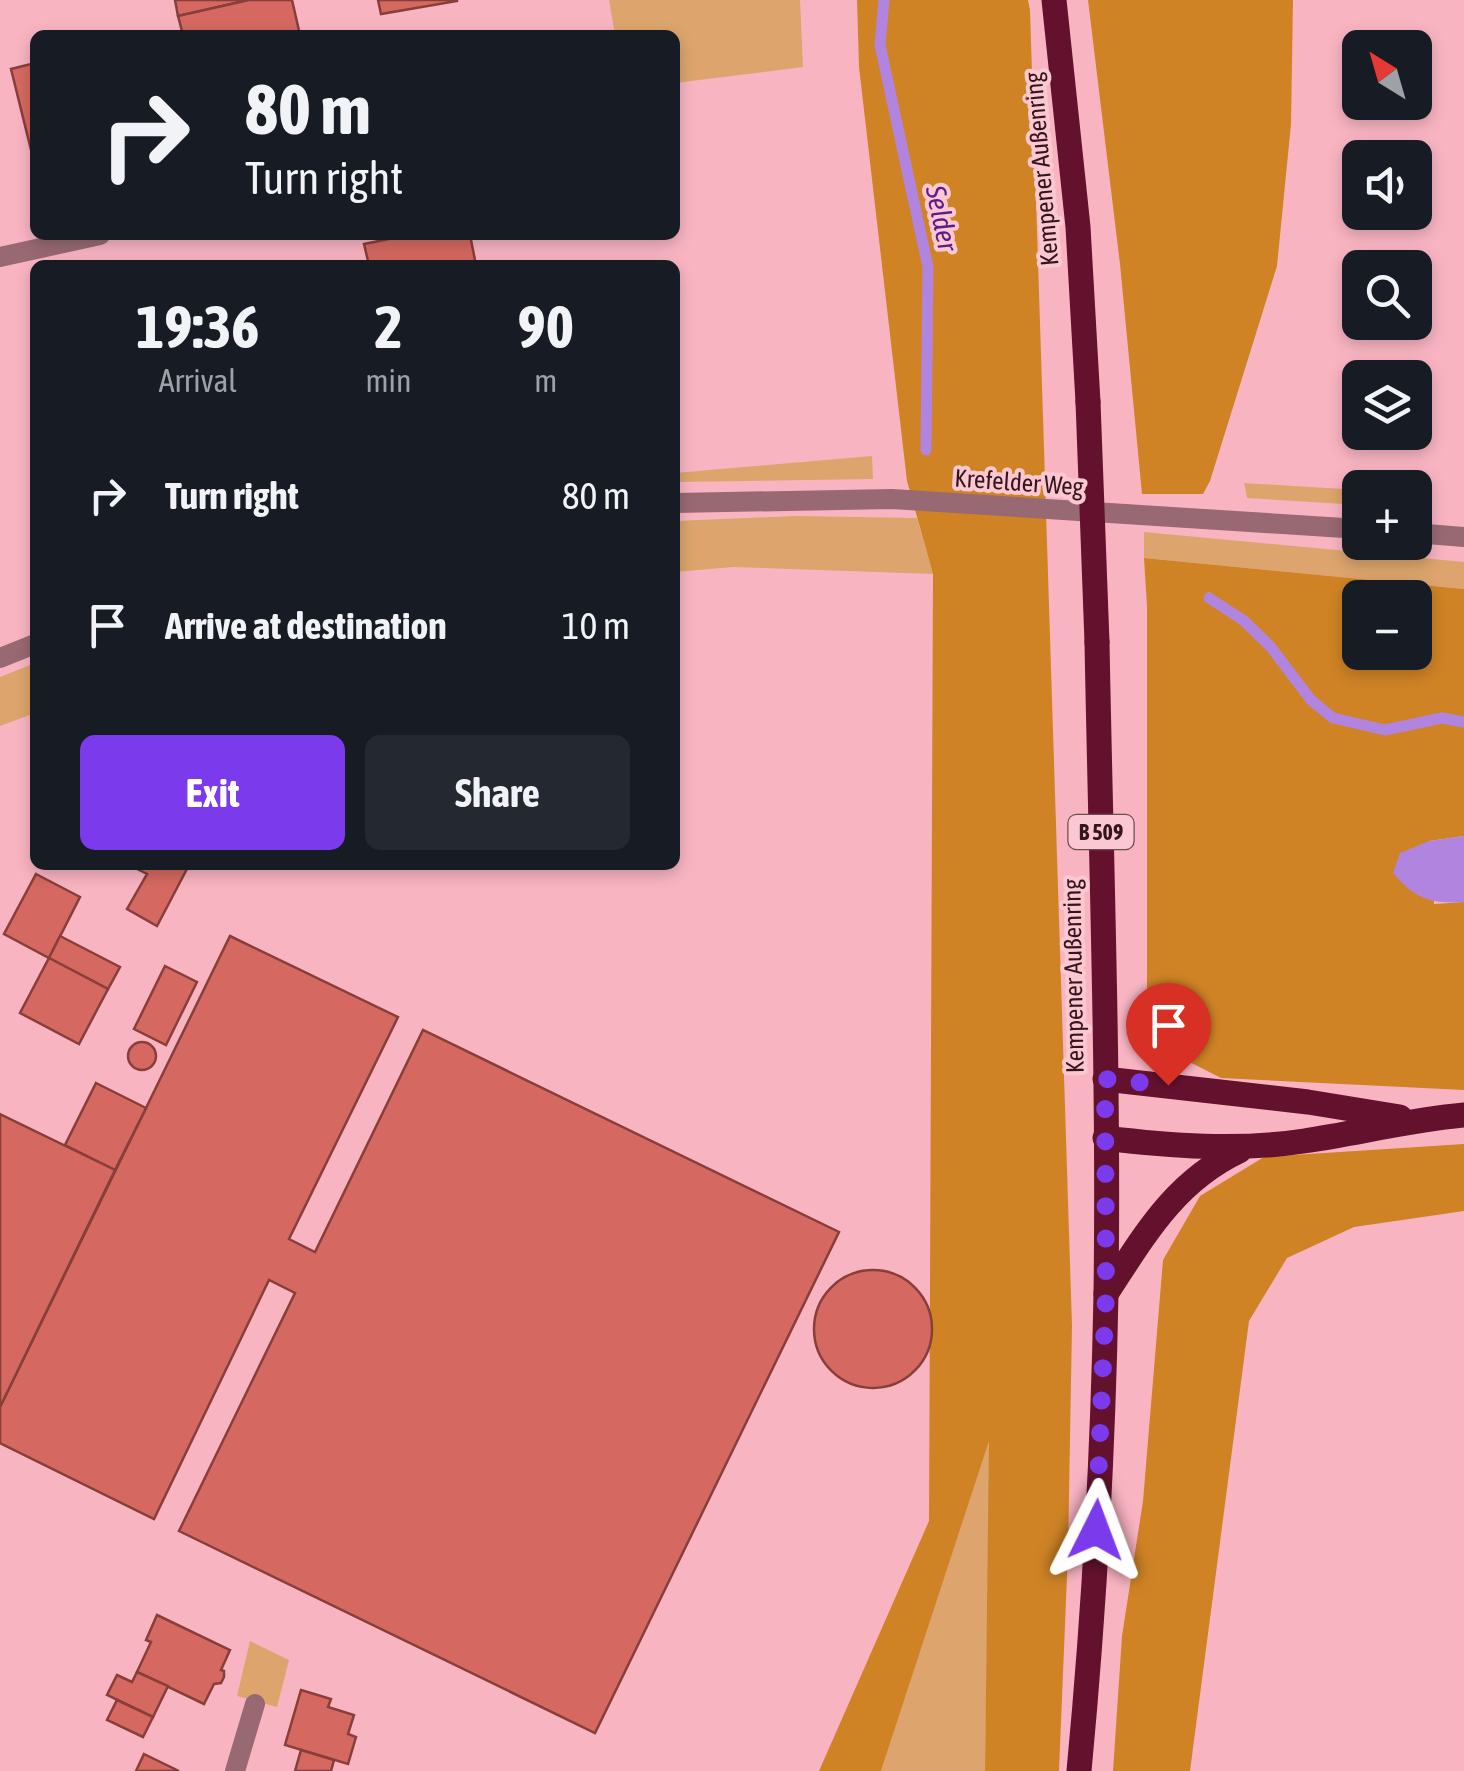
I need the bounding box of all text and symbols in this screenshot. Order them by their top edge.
north arrow [1342,30,1432,120]
map controls [1342,30,1432,670]
text: 80 m [245,69,371,149]
icon: right [80,70,210,200]
street label: Kempener Außenring [1019,71,1063,267]
button: sound [1342,140,1432,230]
text: Turn right [245,152,403,204]
water label: Selder [919,182,965,255]
button: search [1342,250,1432,340]
text: 19:36 [136,292,260,361]
text: 2 [374,292,403,361]
text: 90 [518,292,574,361]
button: layers [1342,360,1432,450]
text: Arrival [159,362,237,399]
text: min [366,362,412,399]
text: m [534,362,557,399]
street label: Krefelder Weg [954,464,1085,500]
icon: right [80,468,135,523]
button: + [1342,470,1432,560]
text: Turn right [165,474,299,517]
text: 80 m [562,474,630,517]
button: − [1342,580,1432,670]
icon: arrive [80,598,135,653]
text: Arrive at destination [165,604,447,647]
text: 10 m [562,604,630,647]
button: Exit [80,735,345,850]
button: Share [365,735,630,850]
road number: B 509 [1068,815,1134,849]
street label: Kempener Außenring [1057,878,1089,1073]
pin [1126,983,1211,1086]
icon: arrive [1141,998,1196,1053]
position arrow [1044,1478,1148,1582]

